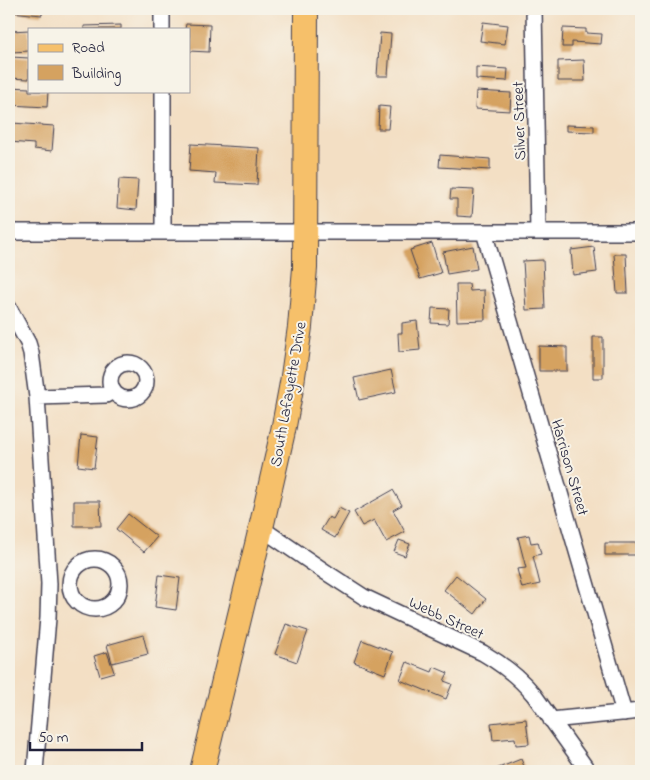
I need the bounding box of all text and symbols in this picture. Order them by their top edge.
legend [28,28,190,92]
text: Road [72,37,105,59]
text: Building [71,63,121,86]
street label: Silver Street [507,80,533,161]
street label: South Lafayette Drive [264,319,314,469]
street label: Harrison Street [544,416,594,519]
street label: Webb Street [405,591,488,647]
scale bar [30,720,142,752]
text: 50 m [38,727,69,749]

